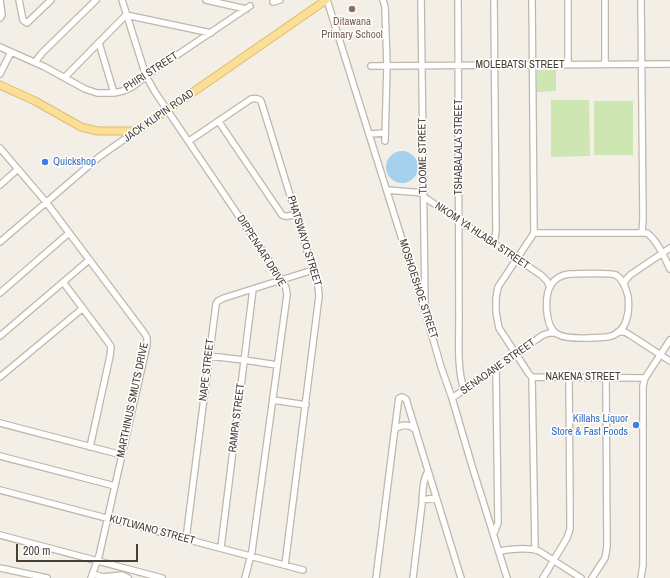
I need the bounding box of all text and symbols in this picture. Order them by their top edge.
marker: Ditawana Primary School [347,4,357,14]
place label: Ditawana Primary School [321,15,383,41]
street label: PHIRI STREET [121,50,181,94]
street label: MOLEBATSI STREET [475,58,565,72]
street label: JACK KLIPIN ROAD [121,87,197,145]
street label: TSHABALALA STREET [452,99,466,195]
street label: TLOOME STREET [416,118,430,194]
place label: Quickshop [53,155,96,169]
marker: Quickshop [40,157,50,167]
street label: PHATSWAYO STREET [284,194,324,288]
street label: NKOM YA HLABA STREET [432,199,532,273]
street label: DIPPENAAR DRIVE [234,213,288,289]
street label: MOSHOESHOE STREET [396,238,440,340]
street label: SENAOANE STREET [458,336,538,398]
street label: NAPE STREET [197,338,217,402]
street label: MARTHINUS SMUTS DRIVE [114,341,152,459]
street label: NAKENA STREET [545,370,621,384]
street label: RAMPA STREET [226,383,248,453]
place label: Killahs Liquor Store & Fast Foods [551,412,628,438]
marker: Killahs Liquor Store & Fast Foods [631,420,641,430]
street label: KUTLWANO STREET [108,512,196,548]
scale bar [18,536,140,562]
text: 200 m [23,543,50,559]

